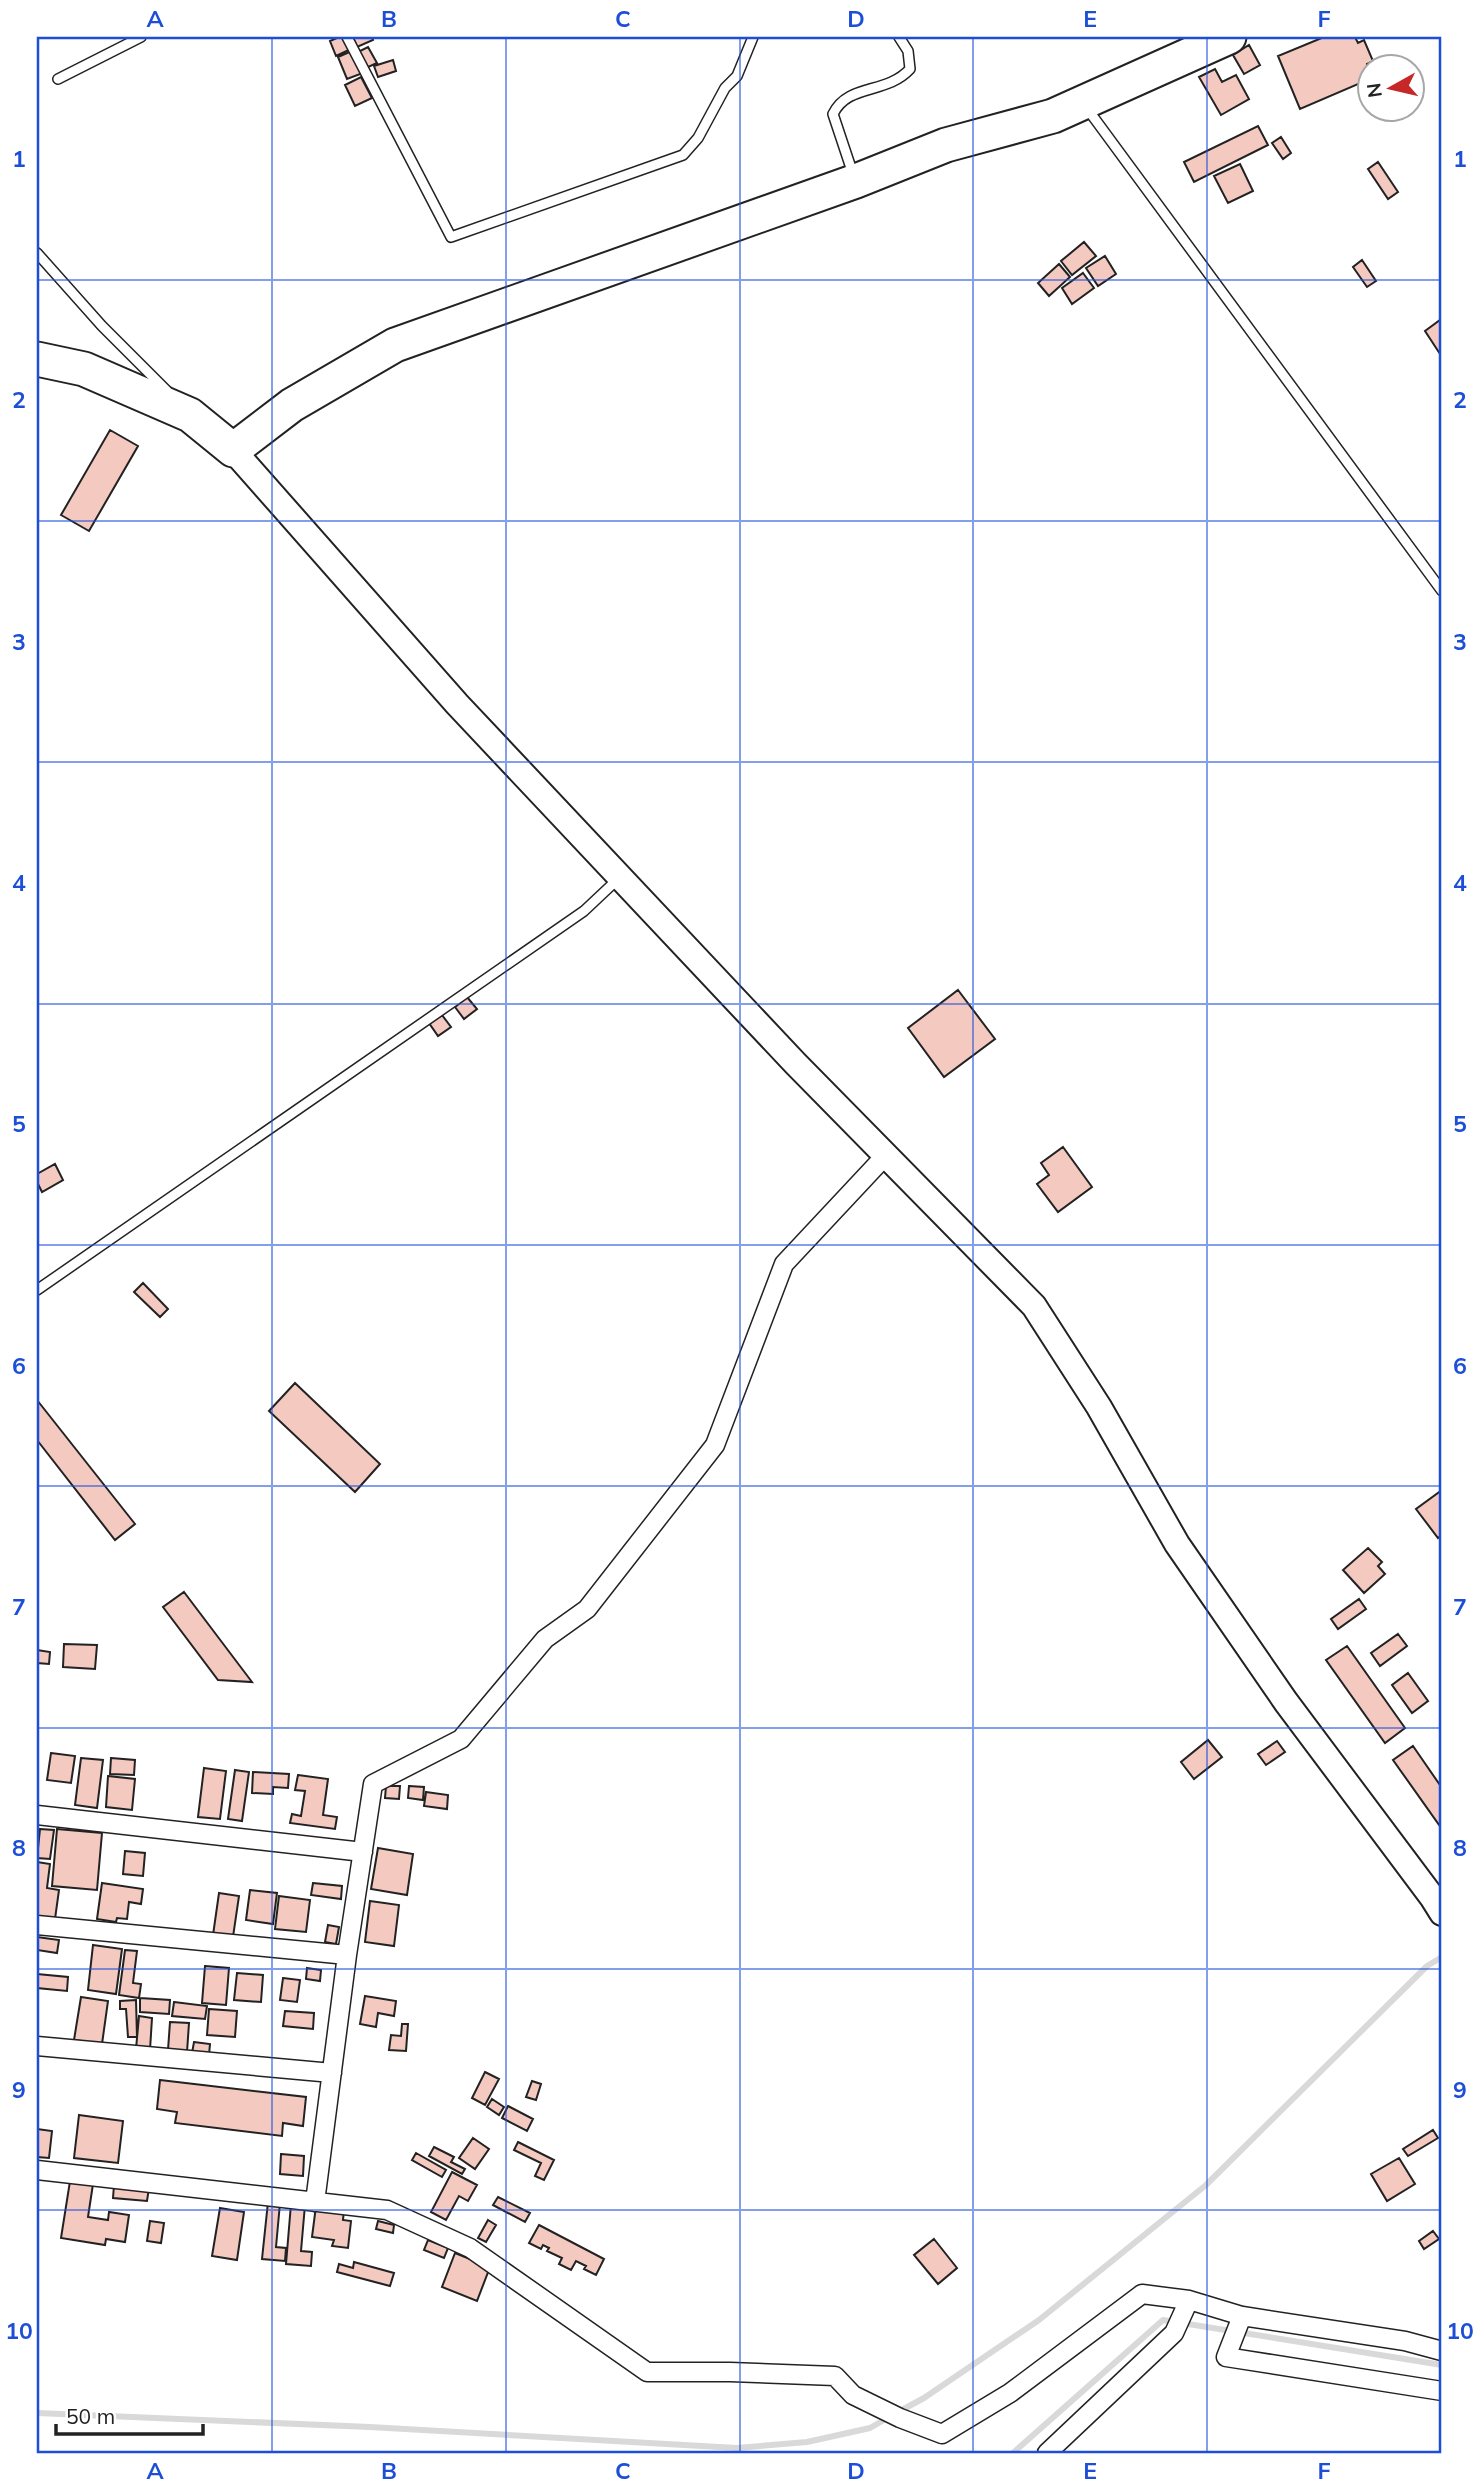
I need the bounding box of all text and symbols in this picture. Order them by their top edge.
text: A [146,4,164,33]
text: B [381,4,397,33]
text: C [615,4,631,33]
text: D [847,4,865,33]
text: E [1083,4,1097,33]
text: F [1317,4,1331,33]
north arrow [1356,52,1426,122]
text: N [1361,82,1387,99]
text: 1 [12,144,26,173]
text: 1 [1453,144,1467,173]
text: 2 [12,385,26,414]
text: 2 [1453,385,1467,414]
text: 3 [12,627,26,656]
text: 3 [1453,627,1467,656]
text: 4 [12,868,26,897]
text: 4 [1453,868,1467,897]
text: 5 [12,1109,26,1138]
text: 5 [1453,1109,1467,1138]
text: 6 [12,1351,26,1380]
text: 6 [1453,1351,1467,1380]
text: 7 [12,1592,26,1621]
text: 7 [1453,1592,1467,1621]
text: 8 [12,1833,26,1862]
text: 8 [1453,1833,1467,1862]
text: 9 [12,2075,26,2104]
text: 9 [1453,2075,1467,2104]
text: 10 [5,2316,33,2345]
text: 10 [1446,2316,1474,2345]
scale bar [56,2392,203,2436]
text: 50 m [66,2403,115,2429]
text: A [146,2456,164,2485]
text: B [381,2456,397,2485]
text: C [615,2456,631,2485]
text: D [847,2456,865,2485]
text: E [1083,2456,1097,2485]
text: F [1317,2456,1331,2485]

